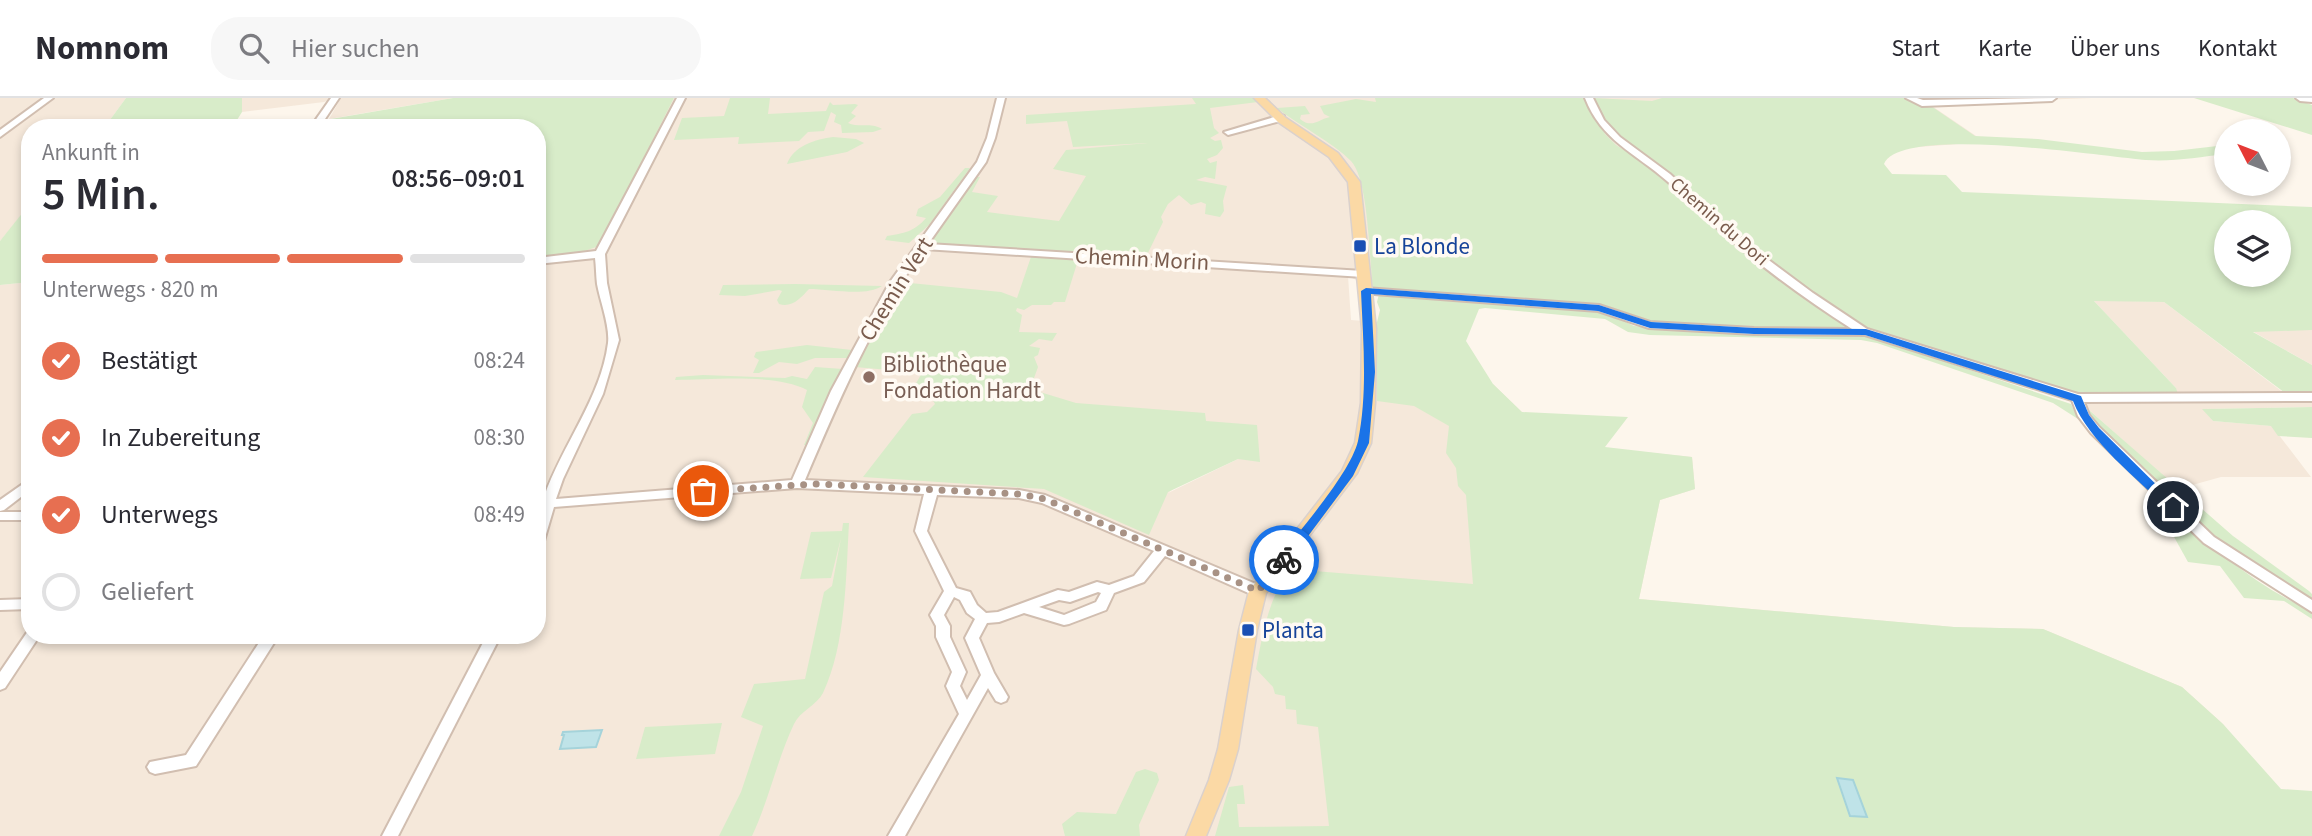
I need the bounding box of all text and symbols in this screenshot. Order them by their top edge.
search box [211,17,701,80]
text: Nomnom [35,25,169,72]
icon: search [235,29,273,67]
text: Hier suchen [291,30,420,67]
text: Start [1892,31,1940,66]
text: Karte [1978,31,2032,66]
text: Über uns [2070,31,2160,66]
text: Kontakt [2198,31,2277,66]
north arrow [2214,119,2291,196]
map controls [2214,119,2291,287]
text: Ankunft in [42,136,140,169]
text: 08:56–09:01 [392,160,525,197]
text: 5 Min. [42,162,160,227]
street label: Chemin du Dori [1664,171,1774,273]
button: layers [2214,210,2291,287]
street label: Chemin Vert [851,230,941,348]
place label: La Blonde [1374,230,1470,263]
marker: La Blonde [1352,238,1368,254]
street label: Chemin Morin [1074,239,1210,279]
text: Unterwegs · 820 m [42,273,218,306]
icon: check [42,342,80,380]
text: Bestätigt [101,342,198,379]
text: 08:24 [474,344,525,377]
place label: Bibliothèque Fondation Hardt [883,348,1041,407]
marker: Bibliothèque Fondation Hardt [861,369,877,385]
icon: check [42,419,80,457]
text: In Zubereitung [101,419,260,456]
text: 08:30 [474,421,525,454]
pin [673,461,733,521]
icon: bag [684,472,722,510]
pin [2143,477,2203,537]
icon: home [2154,488,2192,526]
icon: check [42,496,80,534]
text: Unterwegs [101,496,218,533]
text: 08:49 [474,498,525,531]
courier [1249,525,1319,595]
icon: bike [1265,541,1303,579]
text: Geliefert [101,573,194,610]
place label: Planta [1262,614,1324,647]
marker: Planta [1240,622,1256,638]

